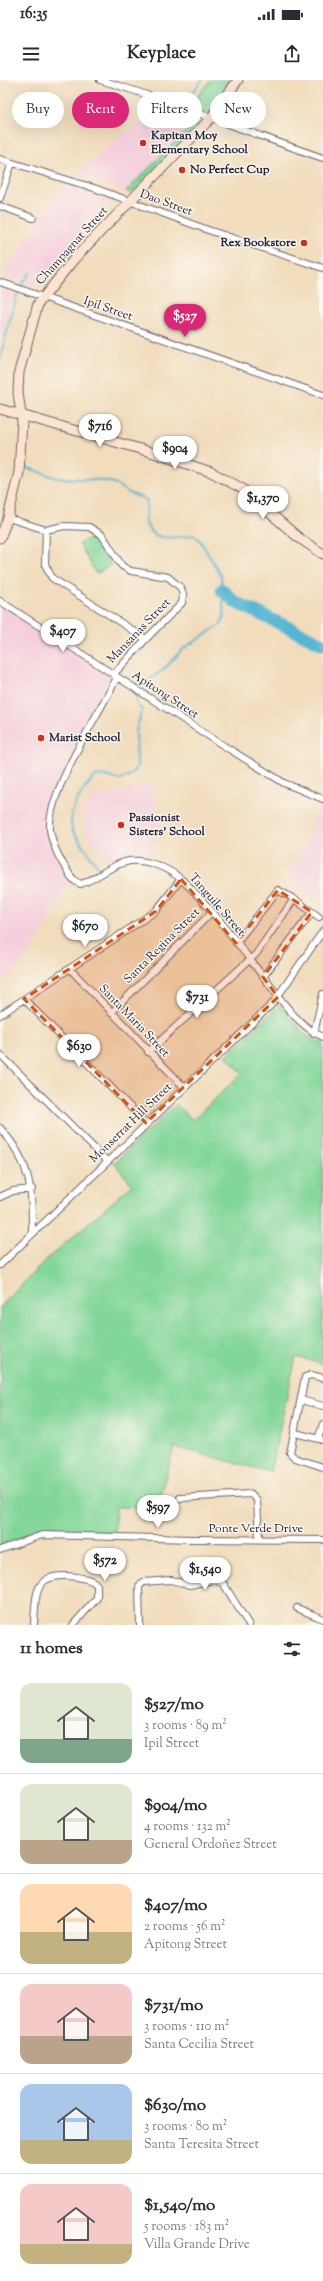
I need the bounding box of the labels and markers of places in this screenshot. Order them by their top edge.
place label: Kapitan Moy Elementary School [150,127,248,159]
marker: Kapitan Moy Elementary School [138,138,148,148]
place label: No Perfect Cup [189,161,270,179]
marker: No Perfect Cup [177,165,187,175]
place label: Rex Bookstore [219,234,296,252]
marker: Rex Bookstore [299,238,309,248]
pin: $527 [161,304,209,338]
pin: $716 [76,414,124,448]
pin: $904 [151,436,199,470]
pin: $1,370 [230,486,296,520]
pin: $407 [39,619,87,653]
place label: Marist School [48,729,121,747]
marker: Marist School [36,733,46,743]
place label: Passionist Sisters' School [128,809,205,841]
marker: Passionist Sisters' School [116,820,126,830]
pin: $670 [61,914,109,948]
pin: $731 [173,985,221,1019]
pin: $630 [55,1034,103,1068]
pin: $597 [134,1495,182,1529]
pin: $572 [81,1548,129,1582]
pin: $1,540 [172,1557,238,1591]

